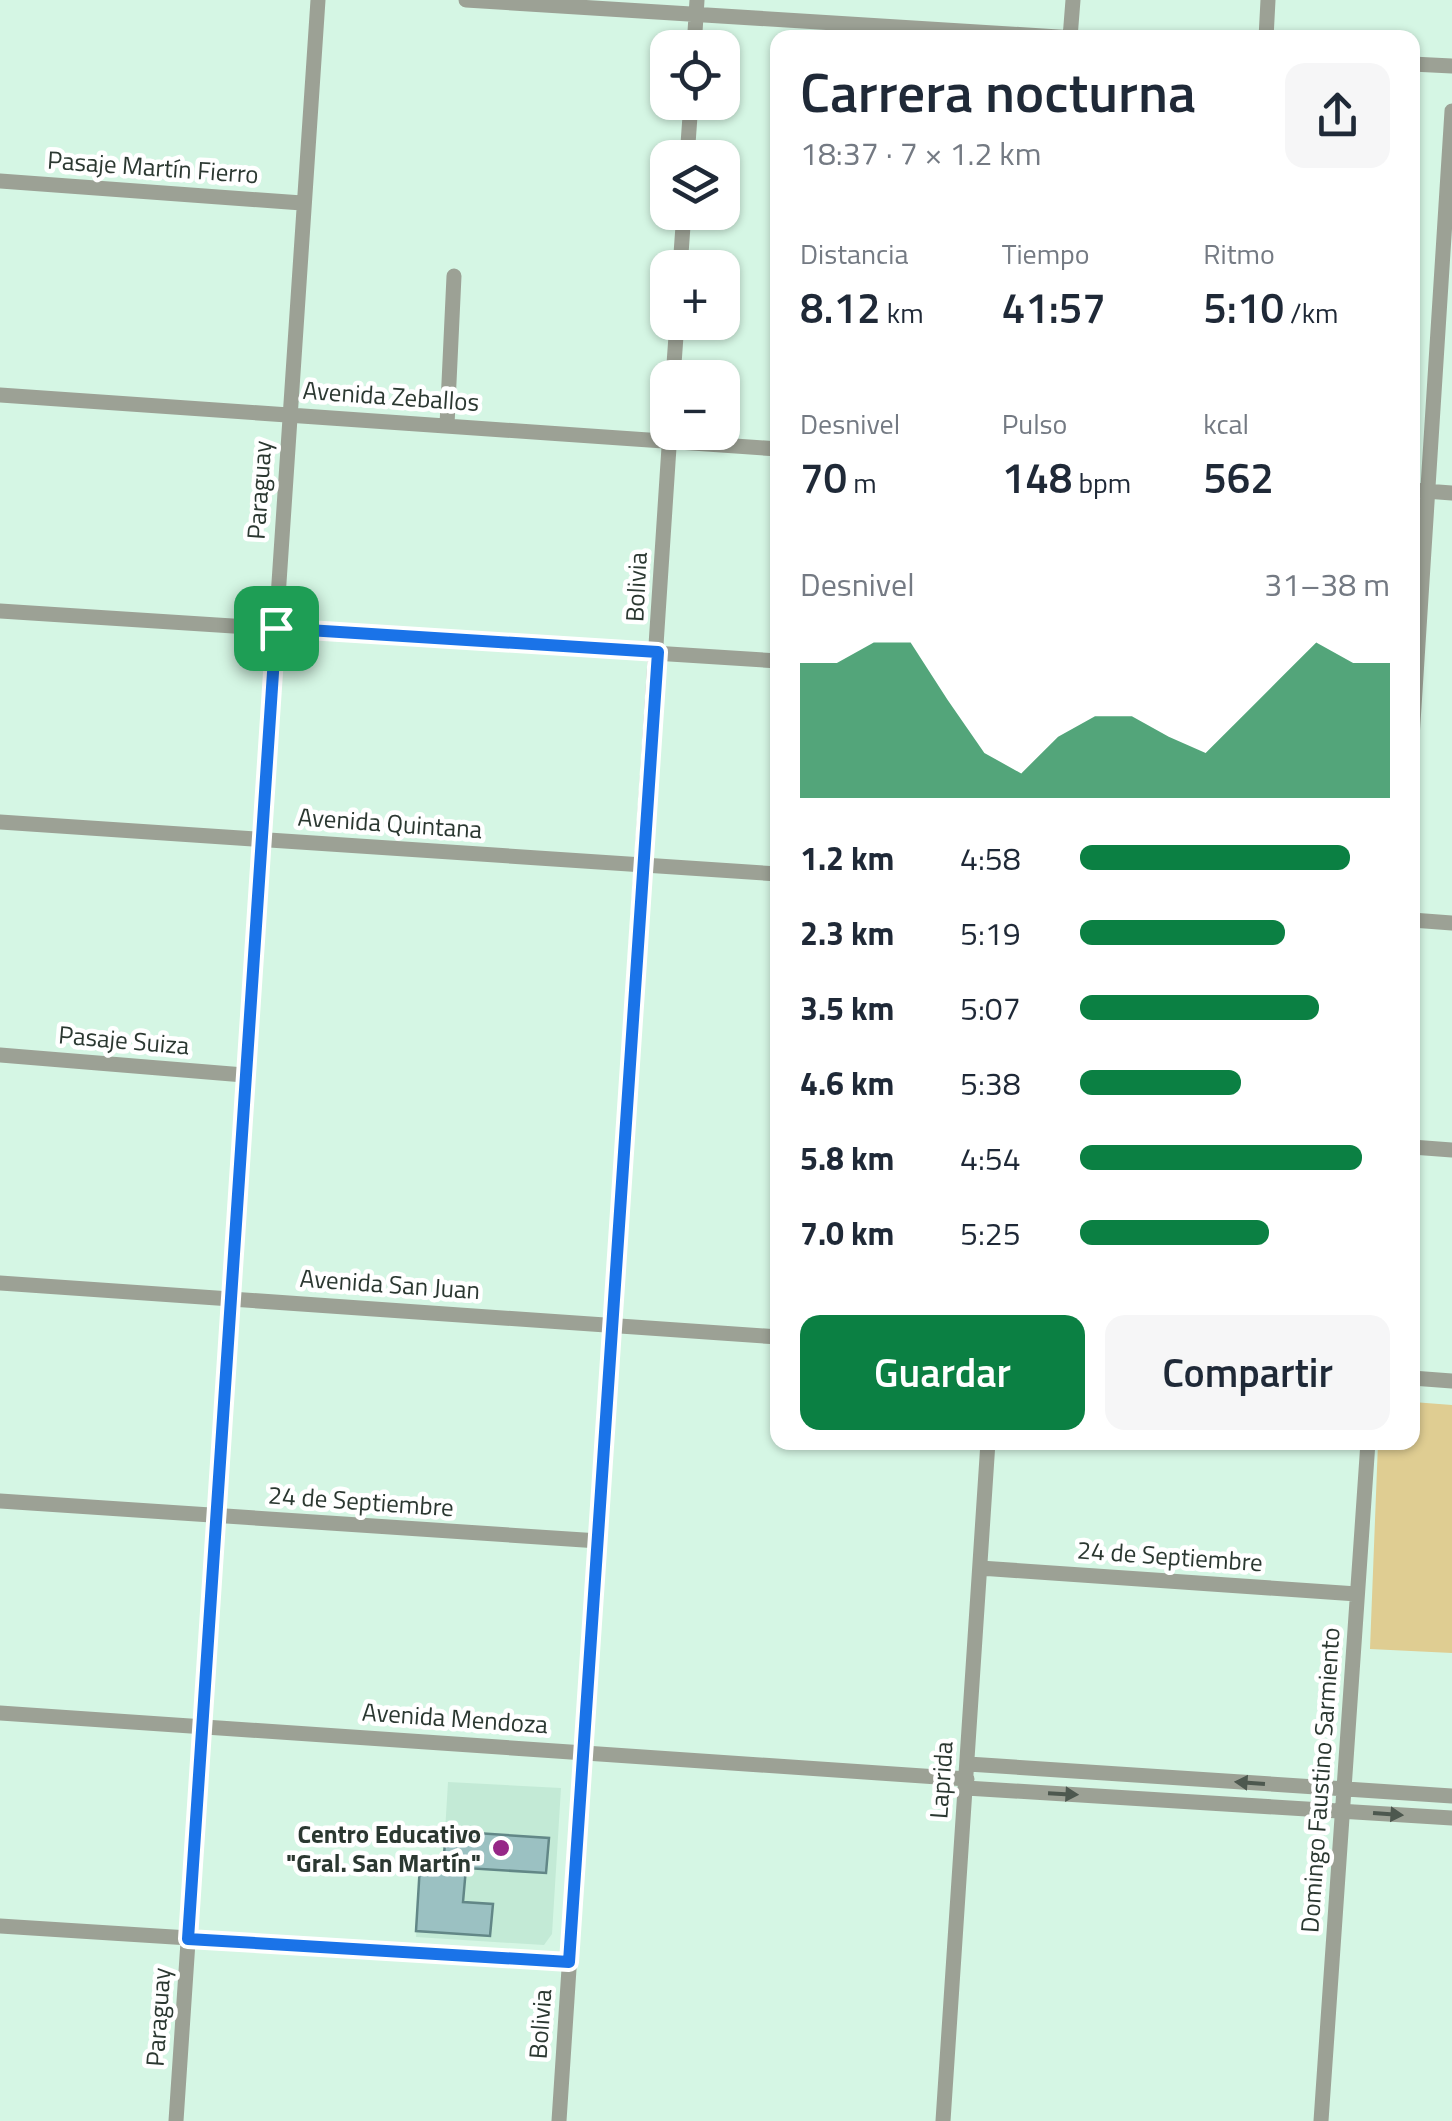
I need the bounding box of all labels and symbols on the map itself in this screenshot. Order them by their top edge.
street label: Pasaje Martín Fierro [46,141,260,193]
street label: Avenida Zeballos [301,371,481,421]
street label: Paraguay [237,439,281,541]
street label: Bolivia [615,551,657,623]
pin [234,586,319,671]
street label: Avenida Quintana [296,798,484,848]
street label: Pasaje Suiza [57,1015,191,1065]
street label: Avenida San Juan [299,1259,481,1309]
street label: 24 de Septiembre [267,1476,455,1526]
street label: 24 de Septiembre [1076,1531,1264,1581]
street label: Domingo Faustino Sarmiento [1290,1626,1350,1934]
street label: Avenida Mendoza [361,1693,550,1743]
street label: Laprida [919,1740,963,1820]
one-way arrow [1233,1775,1265,1791]
one-way arrow [1048,1786,1080,1802]
one-way arrow [1372,1806,1404,1822]
place label: Centro Educativo "Gral. San Martín" [286,1815,481,1882]
marker: Centro Educativo "Gral. San Martín" [490,1837,512,1859]
street label: Paraguay [136,1966,180,2068]
street label: Bolivia [519,1987,561,2060]

